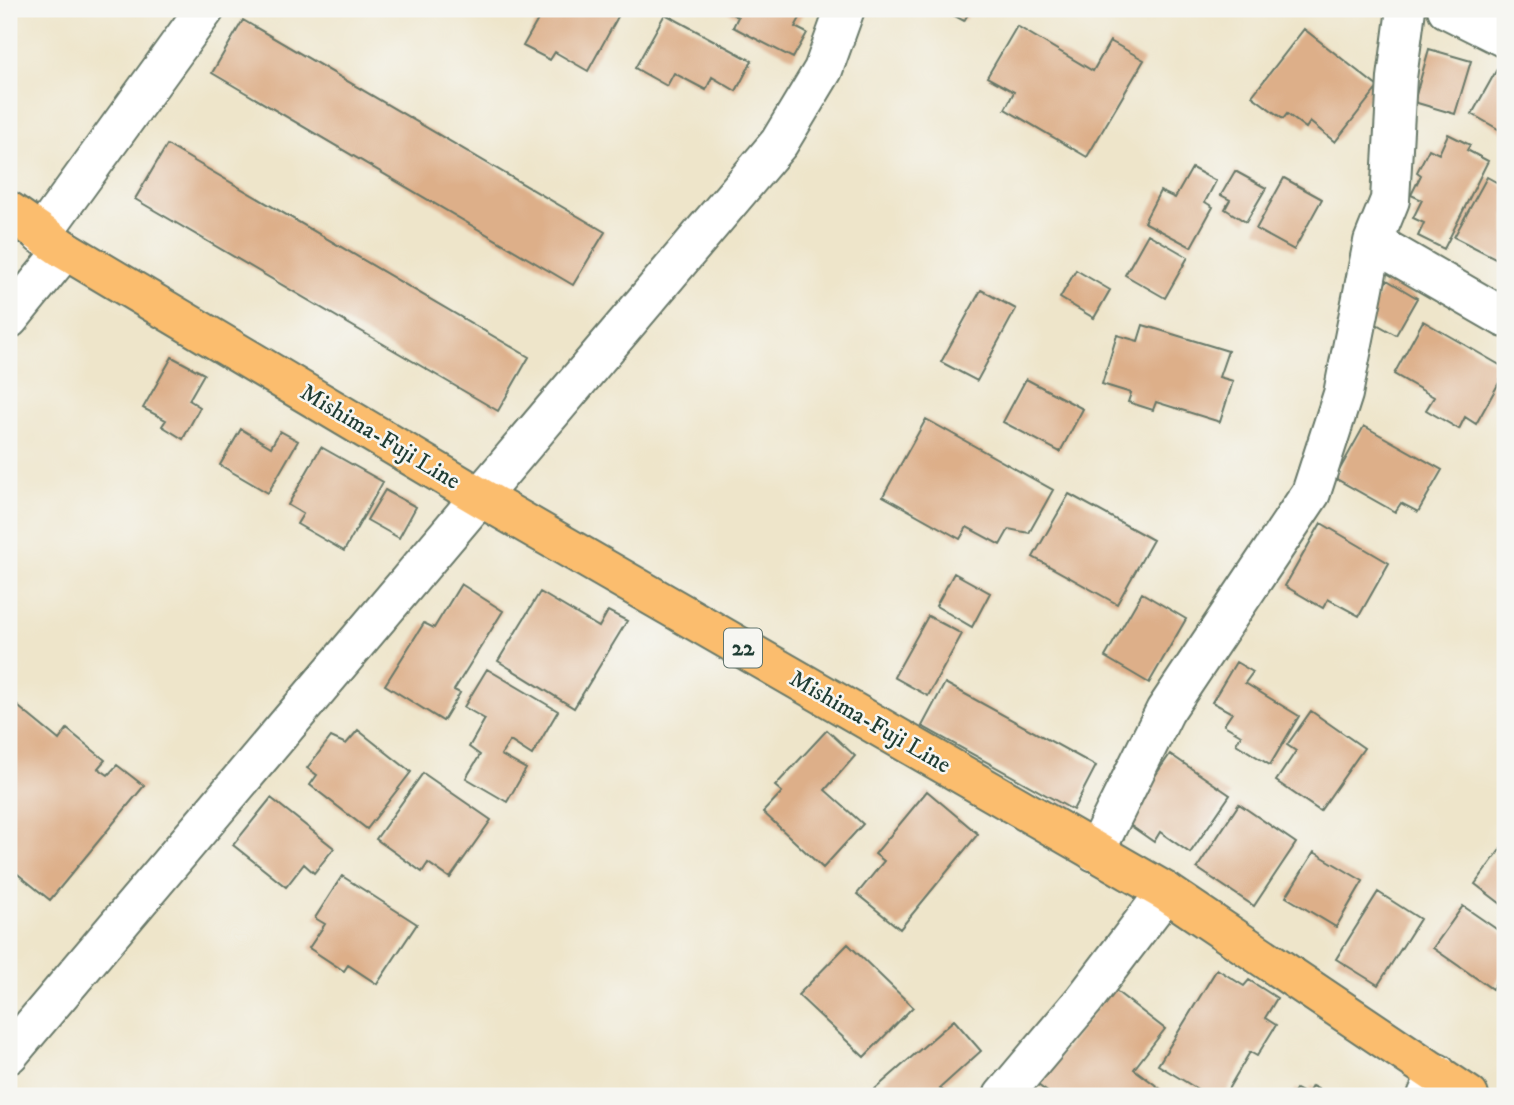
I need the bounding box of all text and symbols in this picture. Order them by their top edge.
street label: Mishima-Fuji Line [295,377,466,497]
road number: 22 [724,628,762,668]
street label: Mishima-Fuji Line [784,664,956,780]

